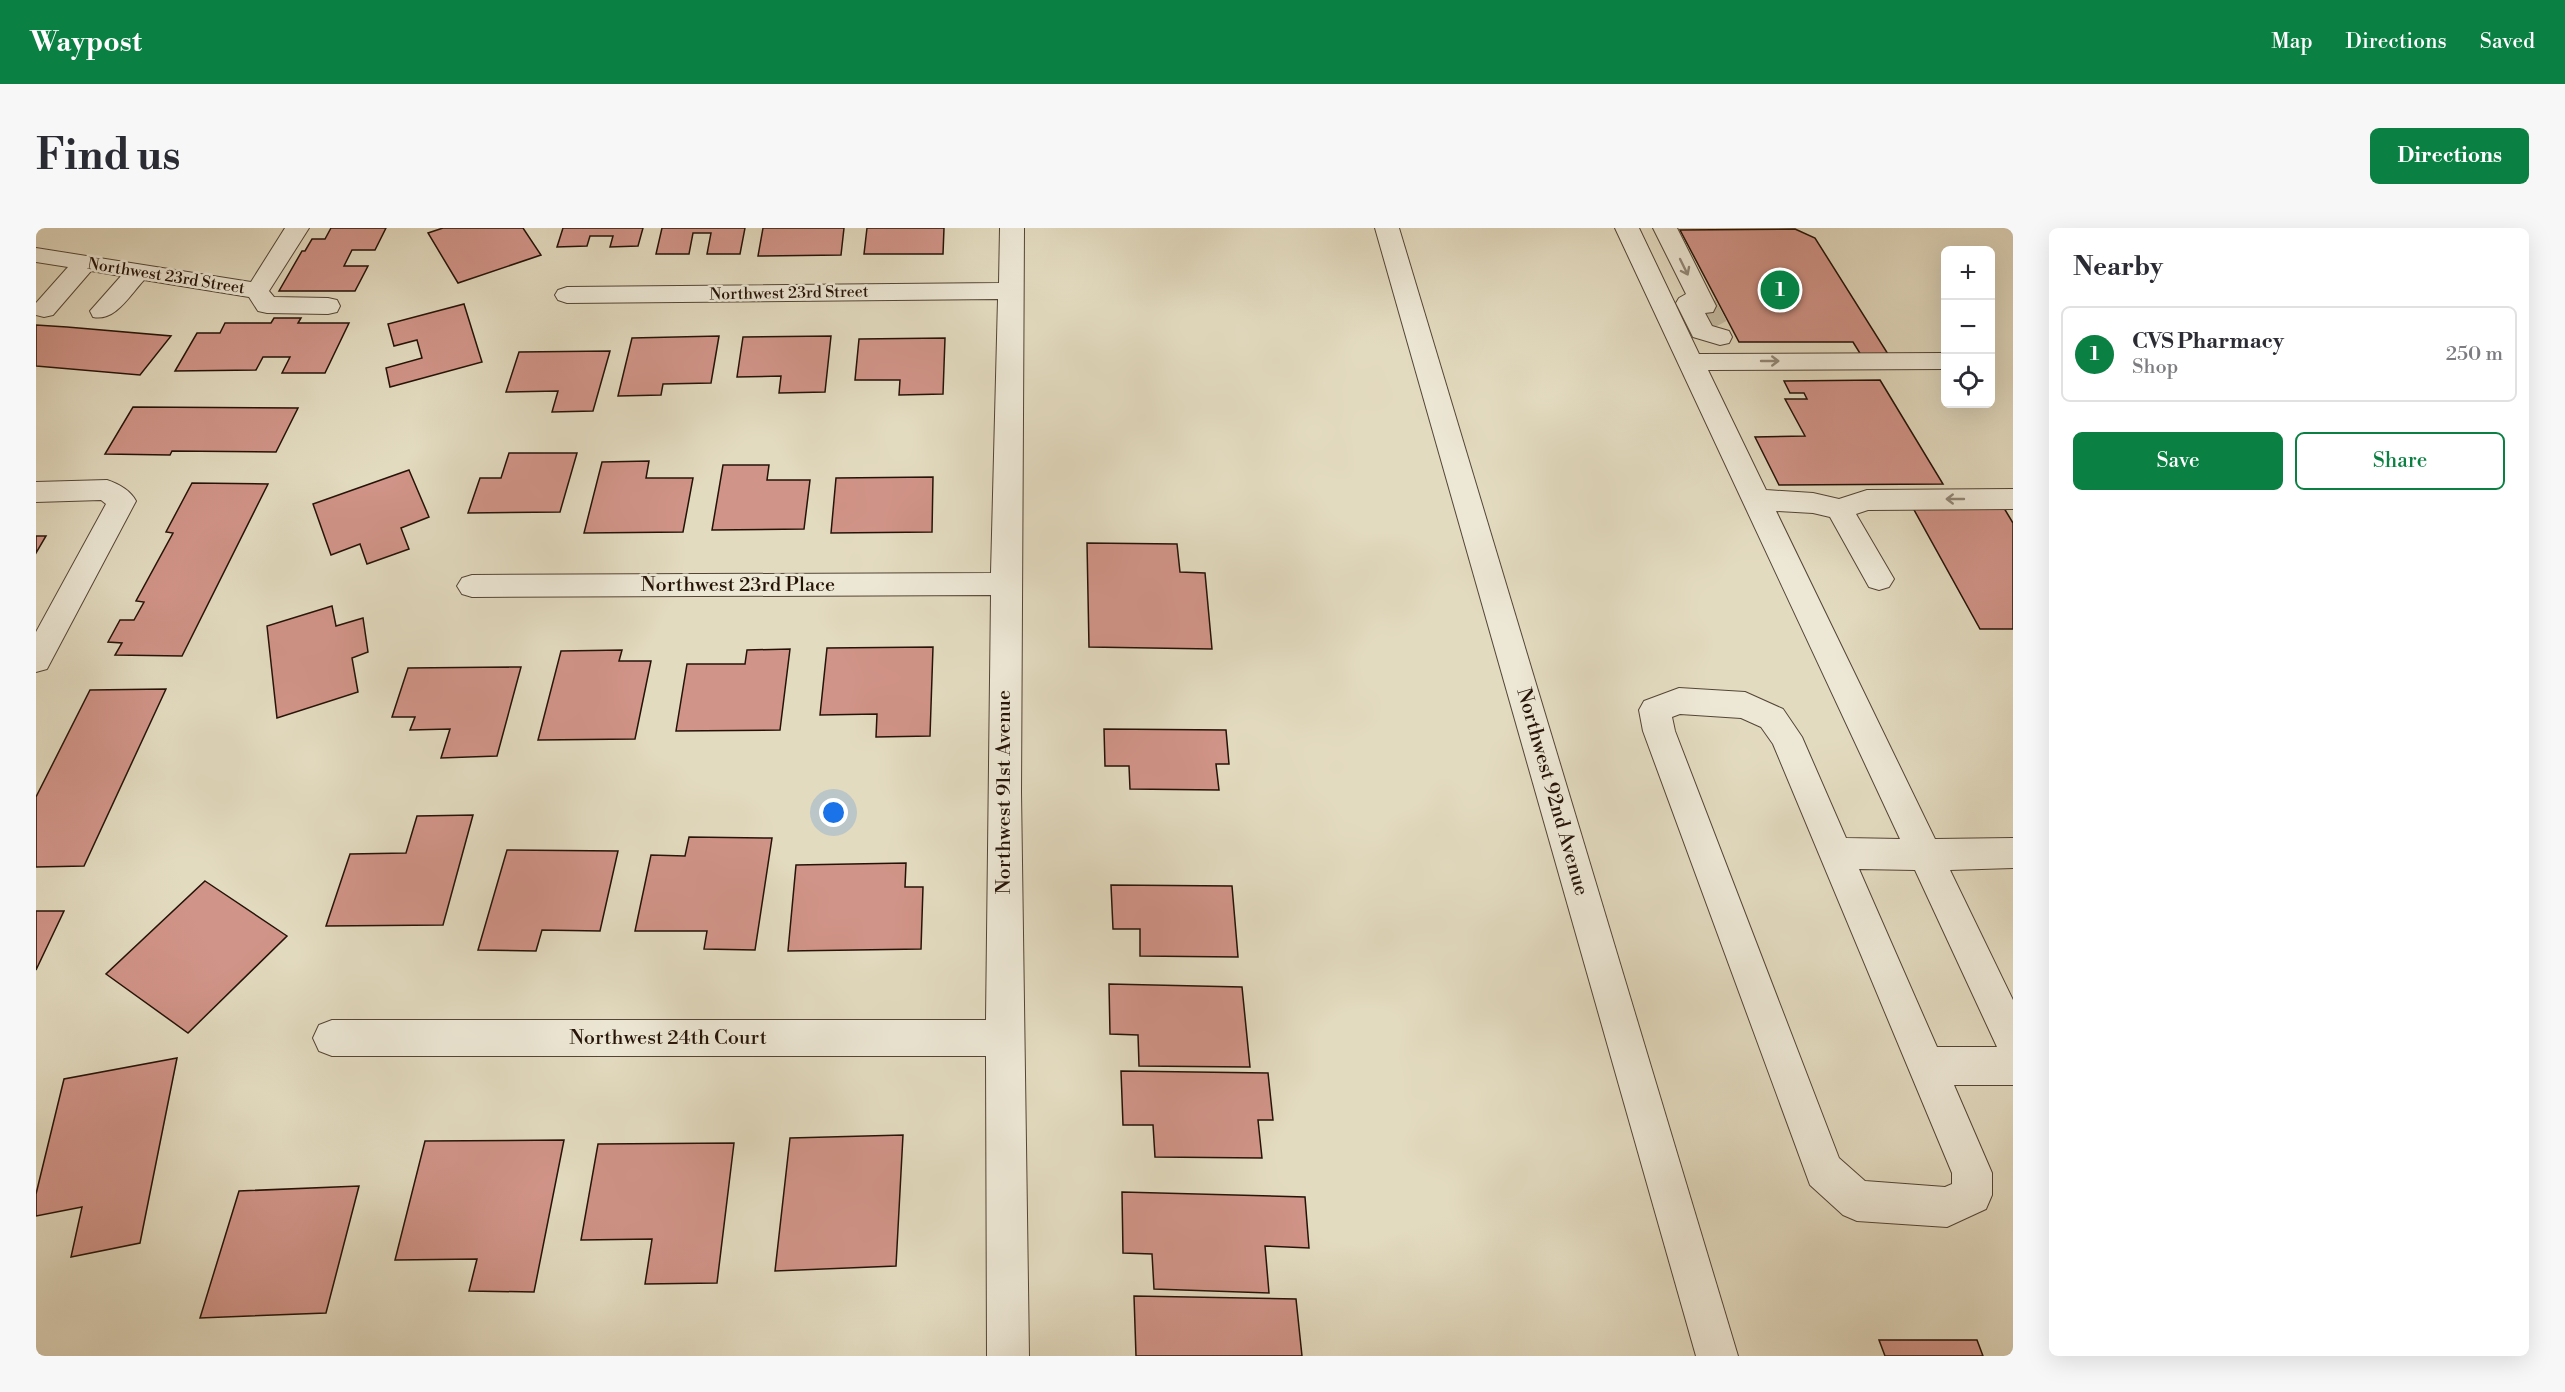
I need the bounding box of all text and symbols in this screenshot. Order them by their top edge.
text: Waypost [30,25,142,60]
text: Map [2271,29,2313,55]
text: Directions [2346,29,2447,55]
text: Saved [2480,29,2535,55]
button: Directions [2370,128,2529,184]
text: Find us [36,130,180,183]
map controls [1941,246,1995,408]
button: + [1941,246,1995,300]
text: Nearby [2073,251,2163,283]
street label: Northwest 23rd Street [86,254,246,298]
one-way arrow [1679,258,1691,276]
pin: 1 [1760,268,1800,312]
street label: Northwest 23rd Street [709,282,869,304]
button: − [1941,300,1995,354]
text: CVS Pharmacy [2132,328,2284,355]
text: 1 [2090,342,2099,367]
text: 250 m [2446,342,2503,367]
button: locate [1941,354,1995,408]
one-way arrow [1759,355,1779,367]
text: Shop [2132,355,2178,380]
button: Save [2073,432,2283,490]
button: Share [2295,432,2505,490]
one-way arrow [1945,493,1965,505]
street label: Northwest 23rd Place [641,573,835,598]
street label: Northwest 92nd Avenue [1510,685,1594,899]
street label: Northwest 91st Avenue [992,690,1017,894]
your location [819,798,848,827]
street label: Northwest 24th Court [569,1026,767,1051]

